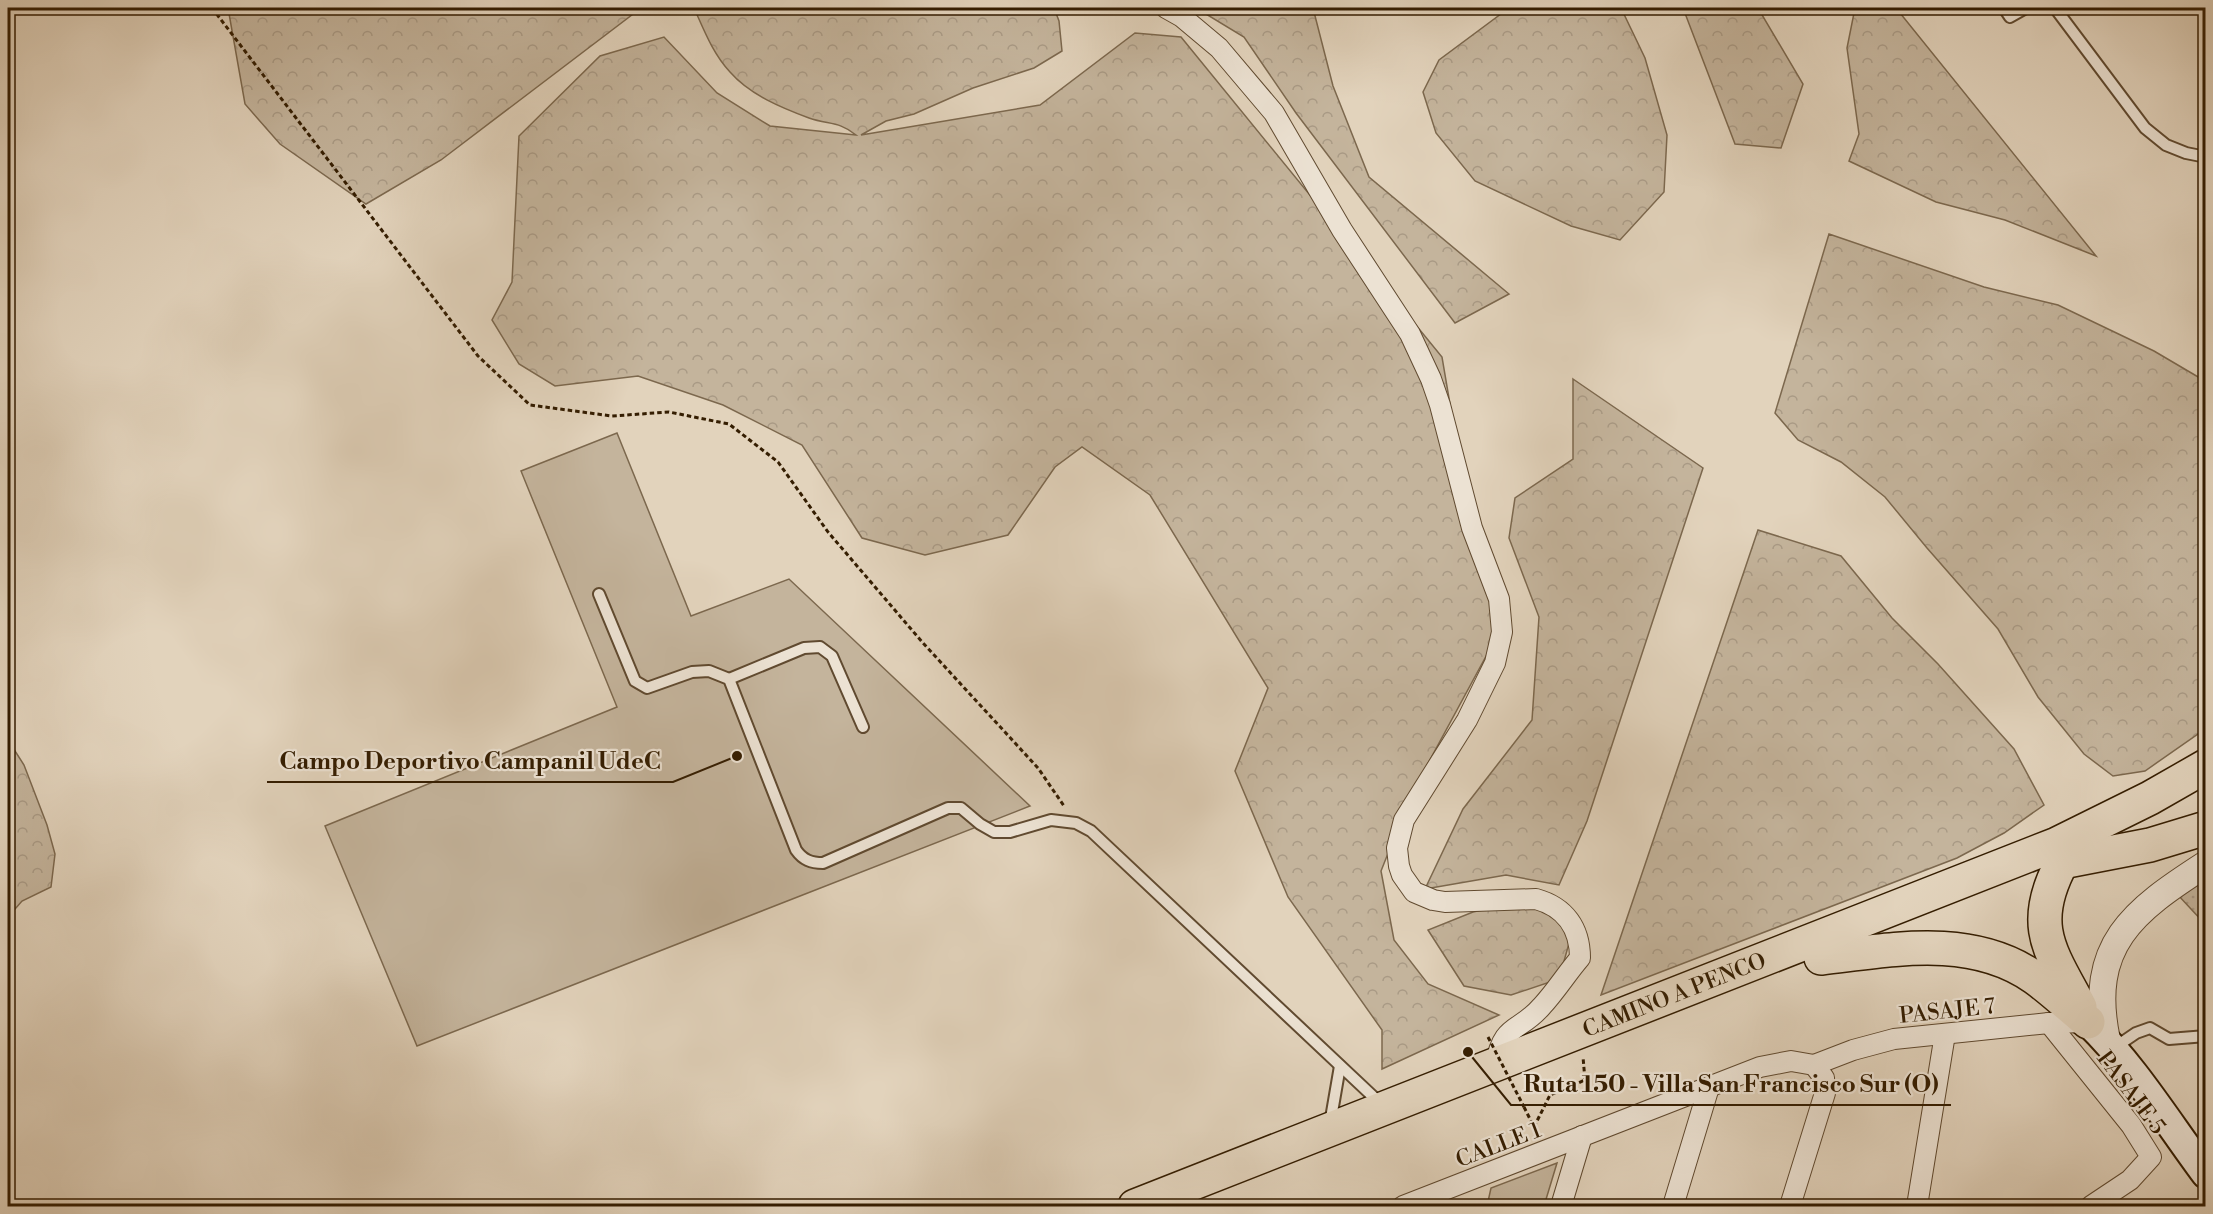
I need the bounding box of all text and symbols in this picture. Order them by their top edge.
callout: Campo Deportivo Campanil UdeC [267,740,673,782]
text: Campo Deportivo Campanil UdeC [279,747,661,777]
street label: CAMINO A PENCO [1579,948,1770,1044]
street label: PASAJE 7 [1898,993,1997,1030]
street label: PASAJE 5 [2091,1046,2171,1140]
callout: Ruta 150 - Villa San Francisco Sur (O) [1511,1063,1951,1105]
text: Ruta 150 - Villa San Francisco Sur (O) [1523,1070,1939,1100]
street label: CALLE 1 [1452,1117,1545,1174]

